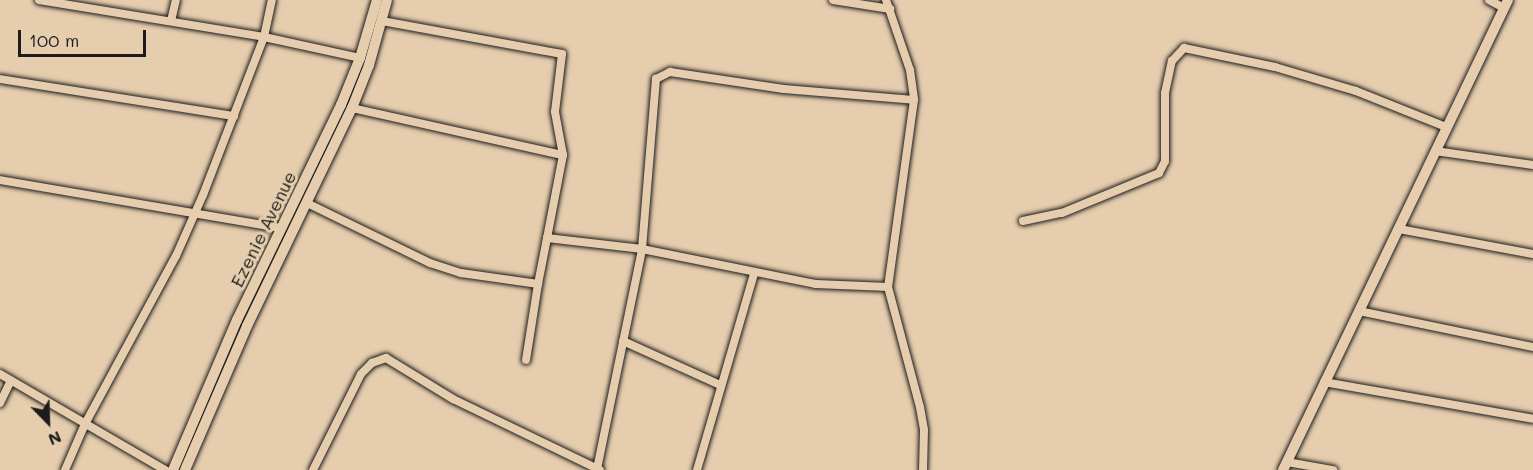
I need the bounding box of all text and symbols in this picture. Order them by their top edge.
scale bar [21,18,148,56]
text: 100 m [29,28,79,52]
street label: Ezenie Avenue [226,168,300,290]
north arrow [18,392,78,452]
text: N [46,427,65,451]

